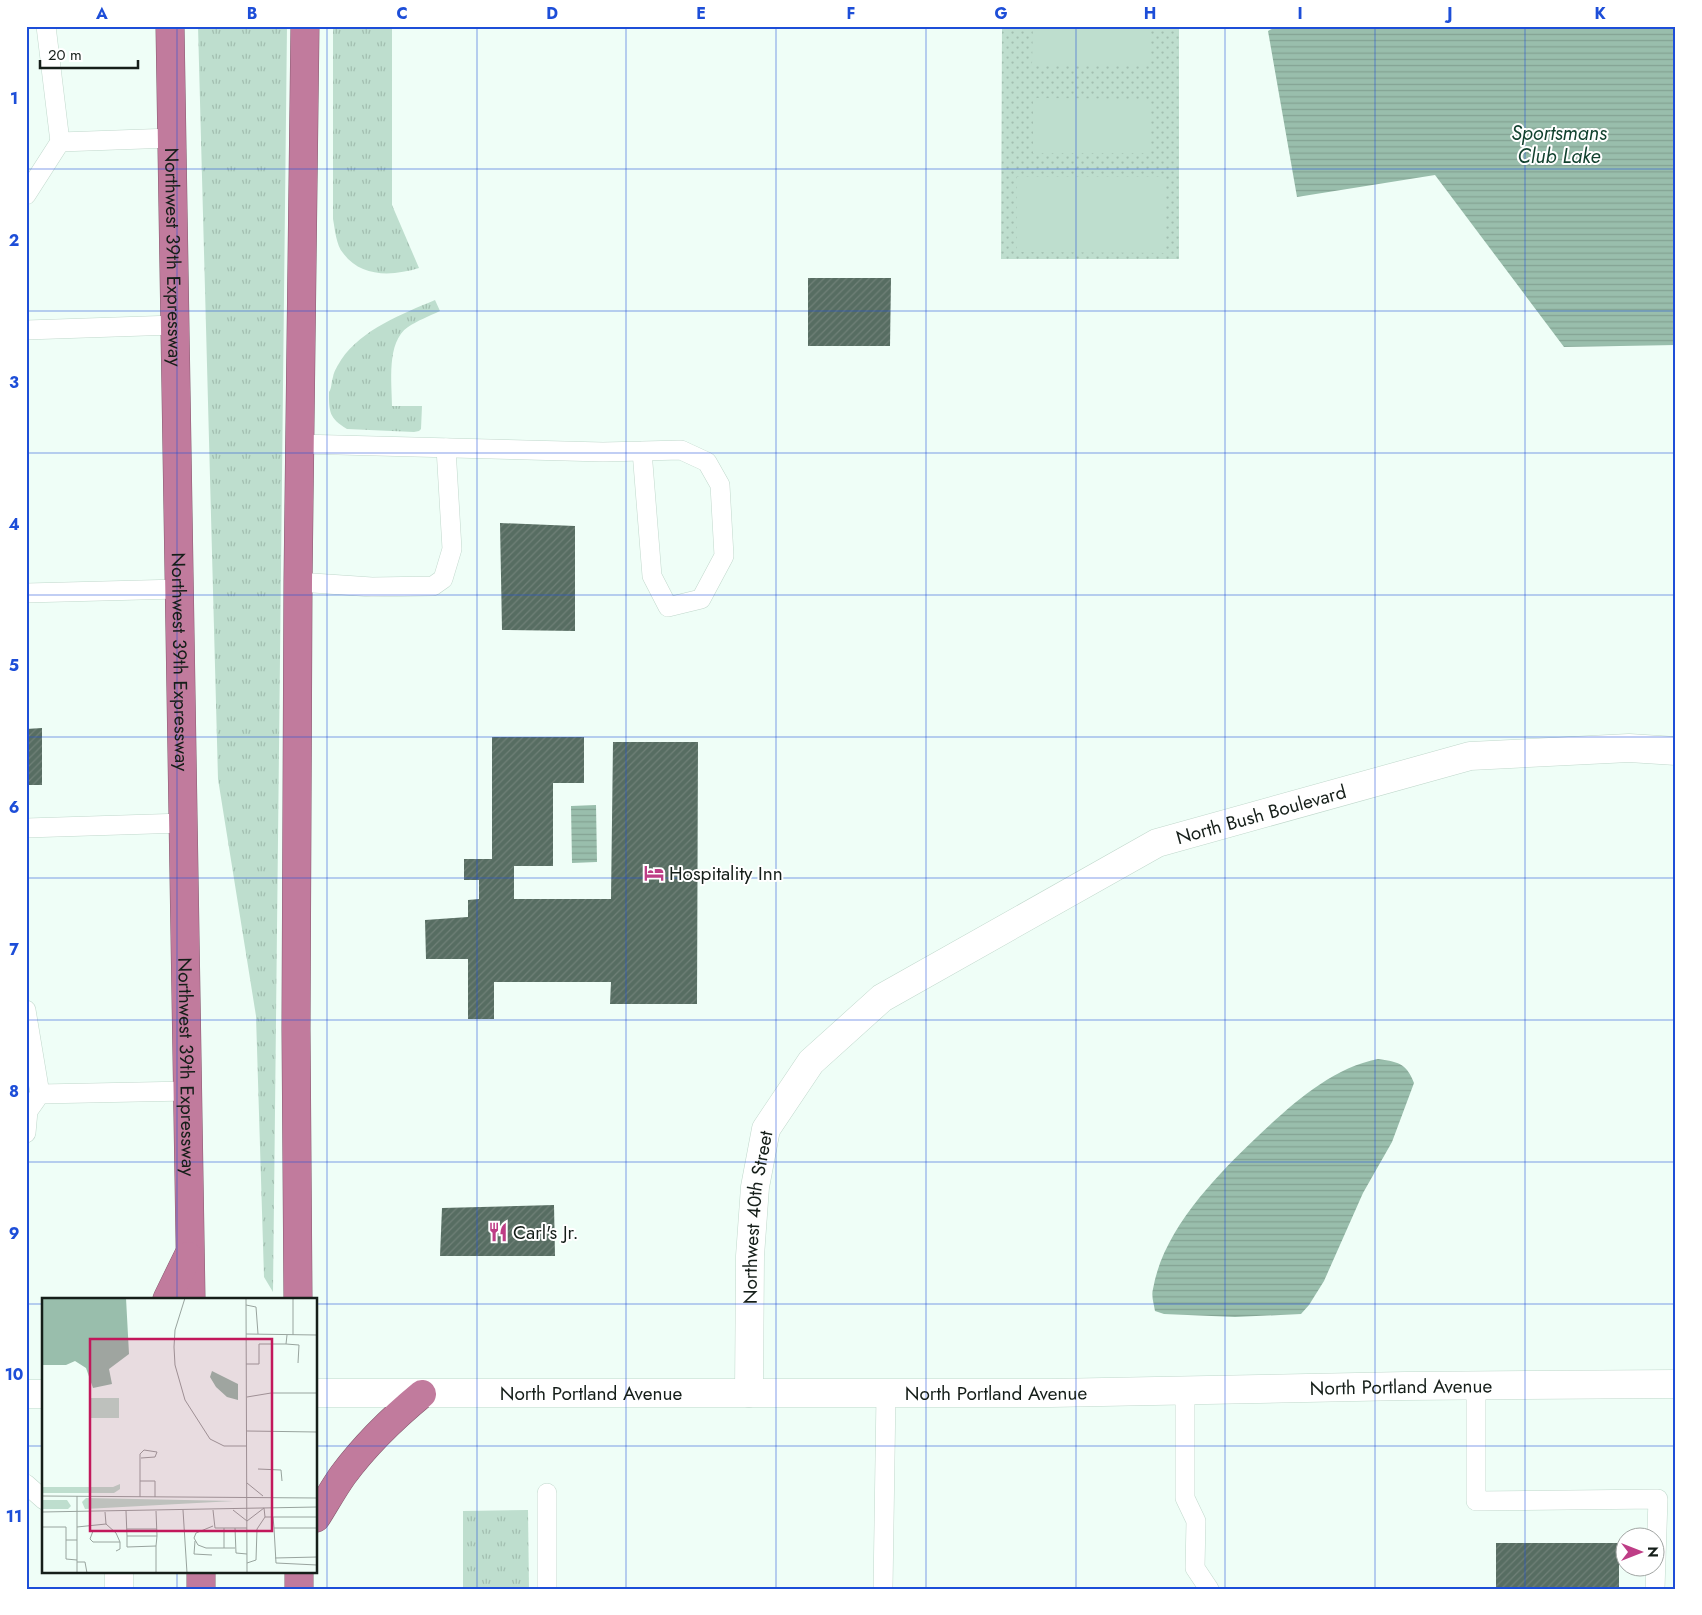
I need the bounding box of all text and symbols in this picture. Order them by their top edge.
text: A [95,2,108,25]
text: B [247,2,257,25]
text: C [396,2,408,25]
text: D [546,2,558,25]
text: E [696,2,706,25]
text: F [847,2,855,25]
text: G [994,2,1008,25]
text: H [1144,2,1156,25]
text: I [1297,2,1303,25]
text: J [1444,2,1453,25]
text: K [1594,2,1606,25]
scale bar [40,38,138,70]
text: 20 m [48,44,82,66]
text: 1 [10,87,18,110]
water label: Sportsmans Club Lake [1511,119,1607,171]
street label: Northwest 39th Expressway [158,147,189,367]
text: 2 [9,229,19,252]
text: 3 [9,371,19,394]
text: 4 [8,513,20,536]
street label: Northwest 39th Expressway [165,552,195,772]
text: 5 [9,654,19,677]
street label: North Bush Boulevard [1173,778,1349,851]
text: 6 [9,796,19,819]
place label: Hospitality Inn [669,860,783,887]
hotel icon: Hospitality Inn [643,862,665,884]
text: 7 [9,938,19,961]
street label: Northwest 39th Expressway [171,957,202,1177]
text: 8 [9,1080,19,1103]
street label: Northwest 40th Street [737,1128,779,1304]
place label: Carl's Jr. [513,1219,579,1246]
restaurant icon: Carl's Jr. [487,1221,509,1243]
text: 9 [9,1222,19,1245]
inset map [42,1298,318,1572]
text: 10 [5,1363,23,1386]
street label: North Portland Avenue [1309,1372,1492,1402]
street label: North Portland Avenue [905,1379,1088,1407]
street label: North Portland Avenue [500,1380,682,1407]
text: 11 [6,1505,22,1528]
north arrow [1614,1528,1664,1578]
text: N [1643,1546,1663,1558]

